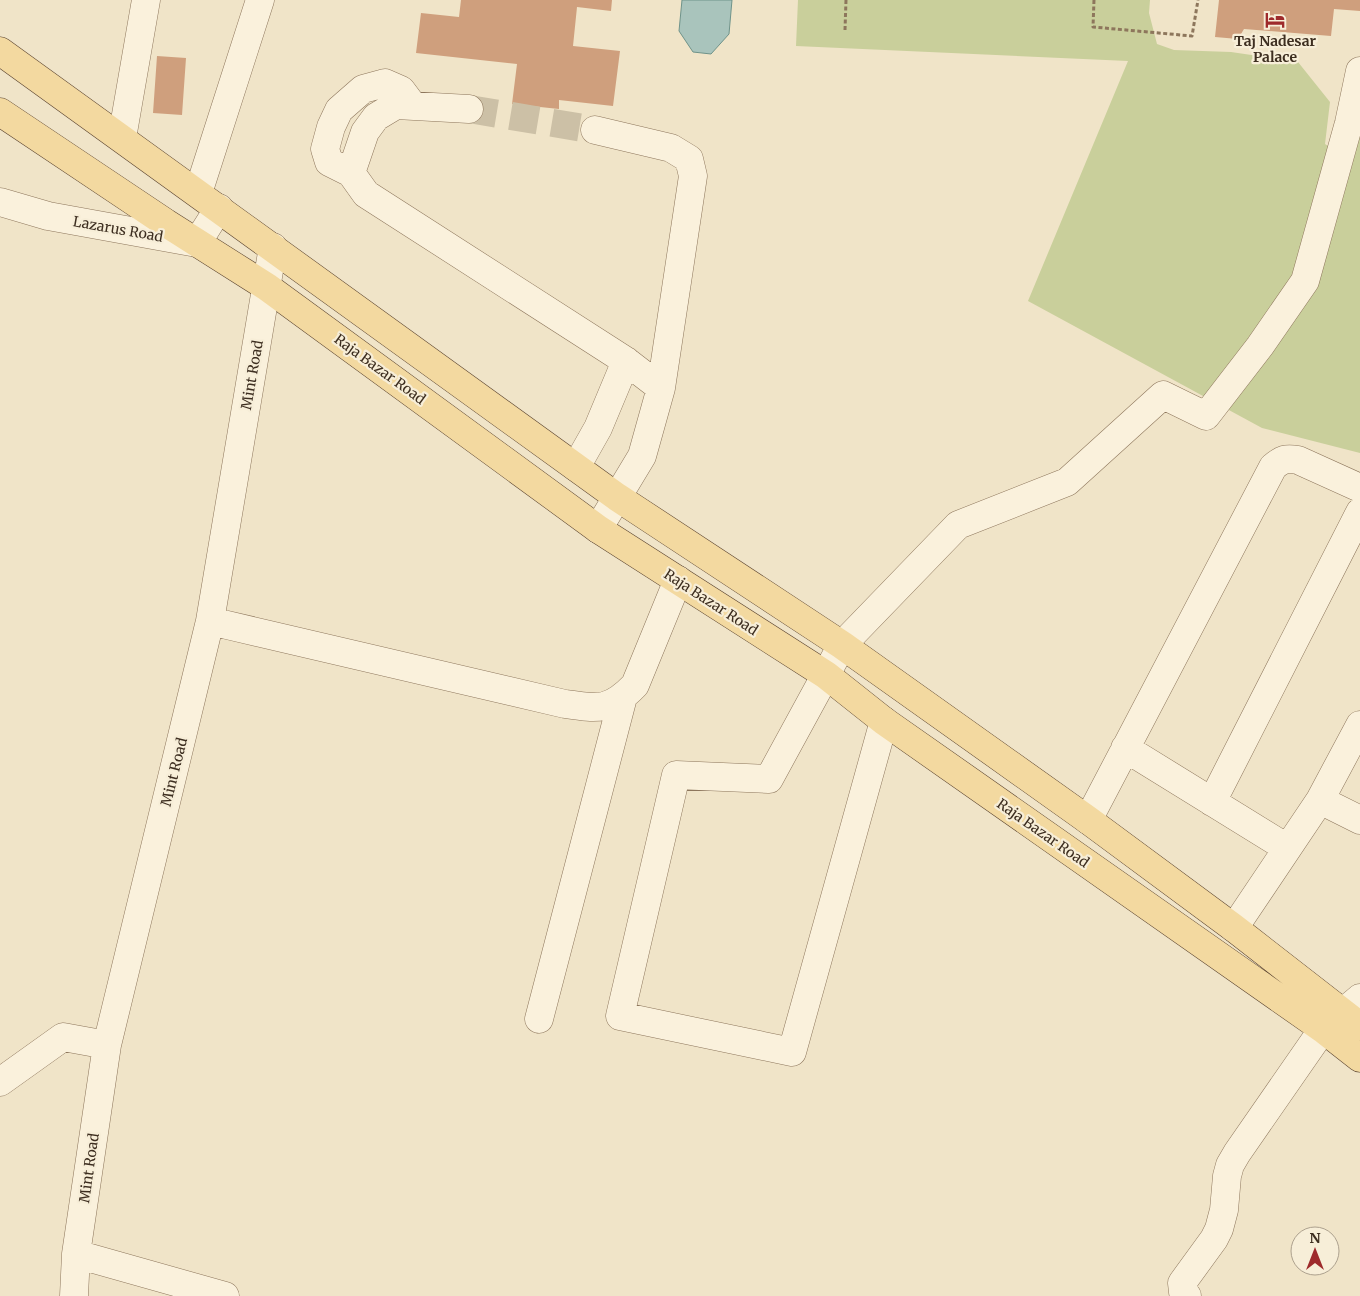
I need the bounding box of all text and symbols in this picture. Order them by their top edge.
hotel icon: Taj Nadesar Palace [1264,9,1286,31]
place label: Taj Nadesar Palace [1234,32,1317,66]
street label: Lazarus Road [71,212,165,246]
street label: Raja Bazar Road [331,330,430,408]
street label: Mint Road [237,338,267,411]
street label: Raja Bazar Road [661,565,762,639]
street label: Mint Road [157,735,191,808]
street label: Raja Bazar Road [993,795,1093,872]
street label: Mint Road [75,1131,103,1204]
north arrow [1290,1226,1340,1276]
text: N [1309,1229,1321,1247]

